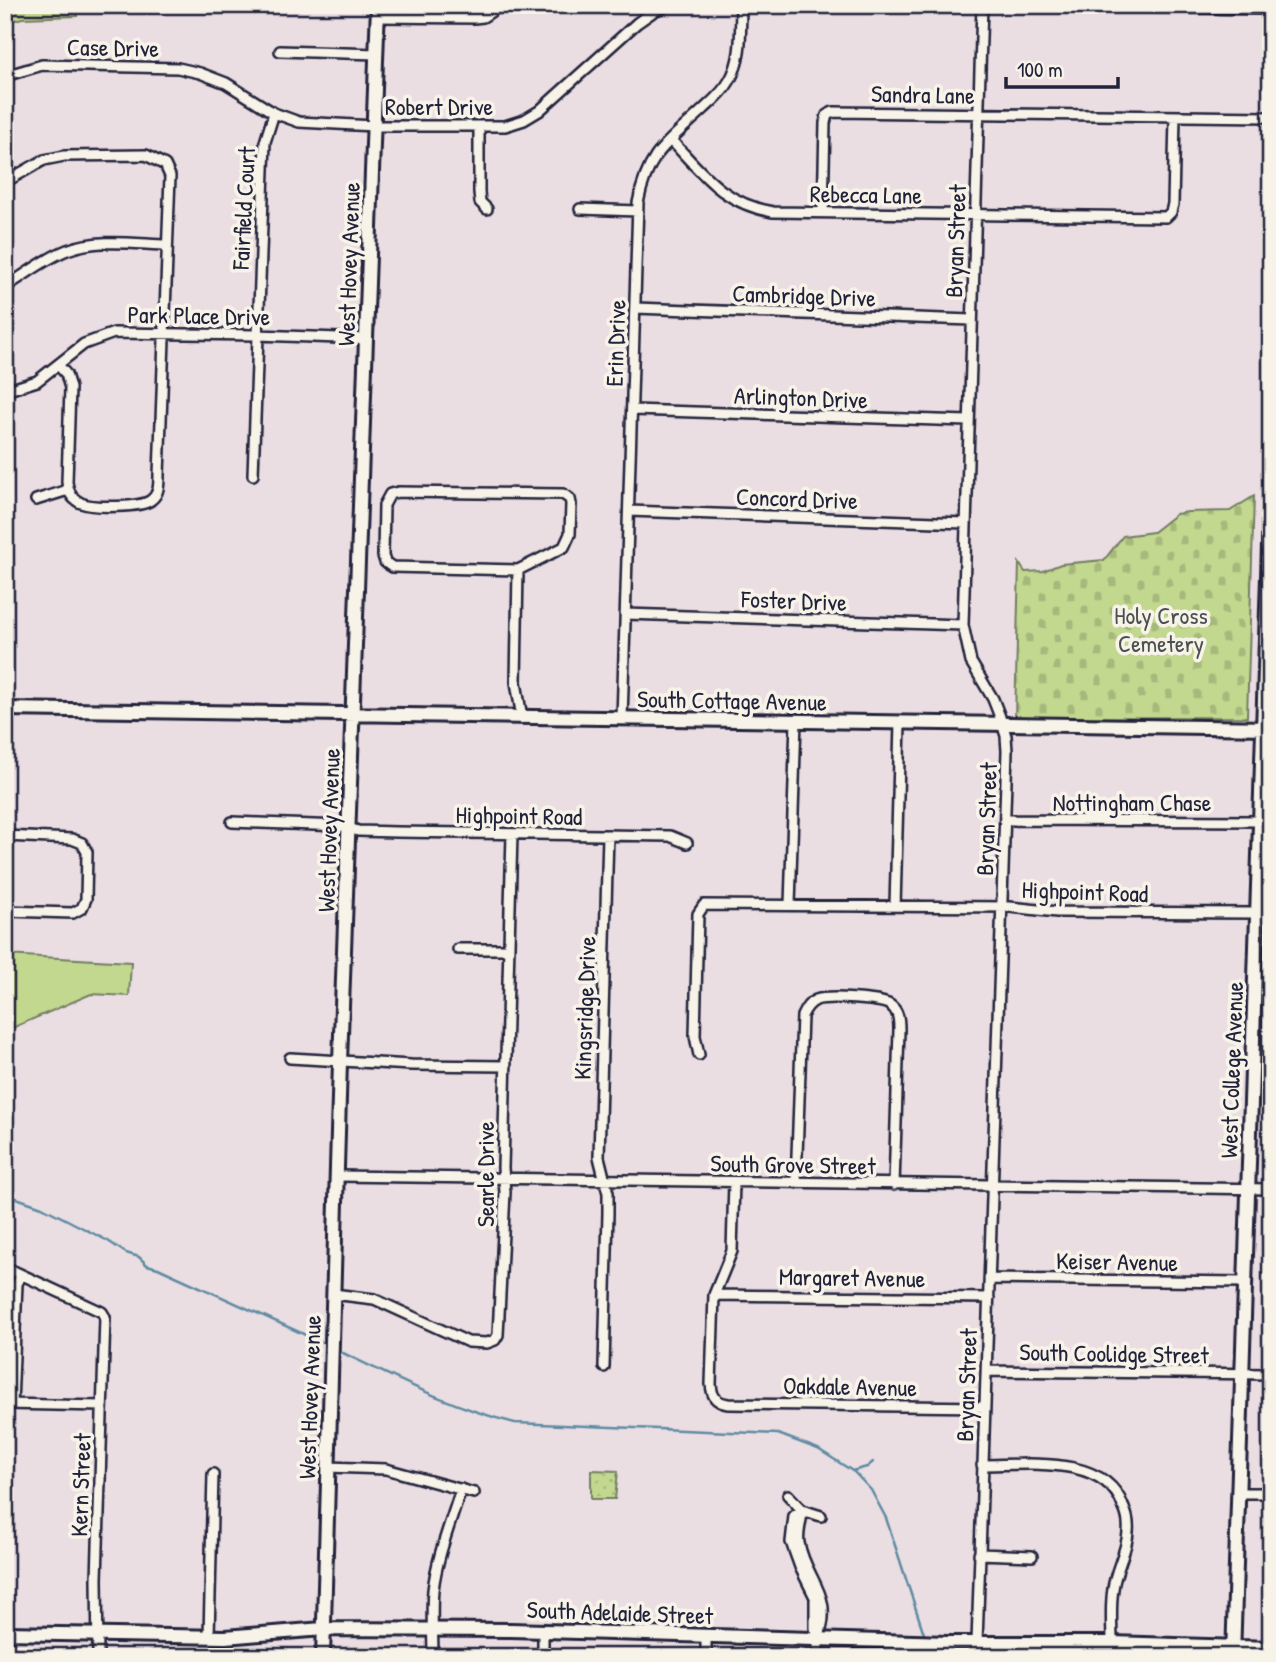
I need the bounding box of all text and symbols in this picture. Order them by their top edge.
street label: Case Drive [67,30,160,64]
scale bar [1006,46,1118,90]
text: 100 m [1017,55,1063,84]
street label: Sandra Lane [871,77,975,111]
street label: Robert Drive [385,90,494,122]
street label: Fairfield Court [224,145,262,271]
street label: Rebecca Lane [810,177,923,211]
street label: West Hovey Avenue [329,181,367,346]
street label: Bryan Street [937,183,973,298]
street label: Cambridge Drive [732,277,877,314]
street label: Park Place Drive [127,298,271,332]
street label: Erin Drive [597,299,633,387]
street label: Arlington Drive [734,379,869,415]
street label: Concord Drive [736,480,859,516]
street label: Foster Drive [740,582,848,618]
park label: Holy Cross Cemetery [1114,599,1208,659]
street label: South Cottage Avenue [637,682,827,718]
street label: West Hovey Avenue [309,747,347,912]
street label: Bryan Street [968,761,1004,876]
street label: Nottingham Chase [1053,786,1212,818]
street label: Highpoint Road [455,798,583,832]
street label: Highpoint Road [1021,873,1149,909]
street label: Kingsridge Drive [566,935,603,1080]
street label: West College Avenue [1212,981,1250,1159]
street label: Searle Drive [469,1121,501,1227]
street label: South Grove Street [710,1147,877,1181]
street label: Keiser Avenue [1056,1244,1179,1278]
street label: Margaret Avenue [779,1260,926,1294]
street label: West Hovey Avenue [290,1314,328,1479]
street label: Bryan Street [948,1327,984,1442]
street label: South Coolidge Street [1019,1335,1210,1371]
street label: Oakdale Avenue [783,1369,918,1403]
street label: Kern Street [62,1432,98,1537]
street label: South Adelaide Street [526,1593,714,1631]

